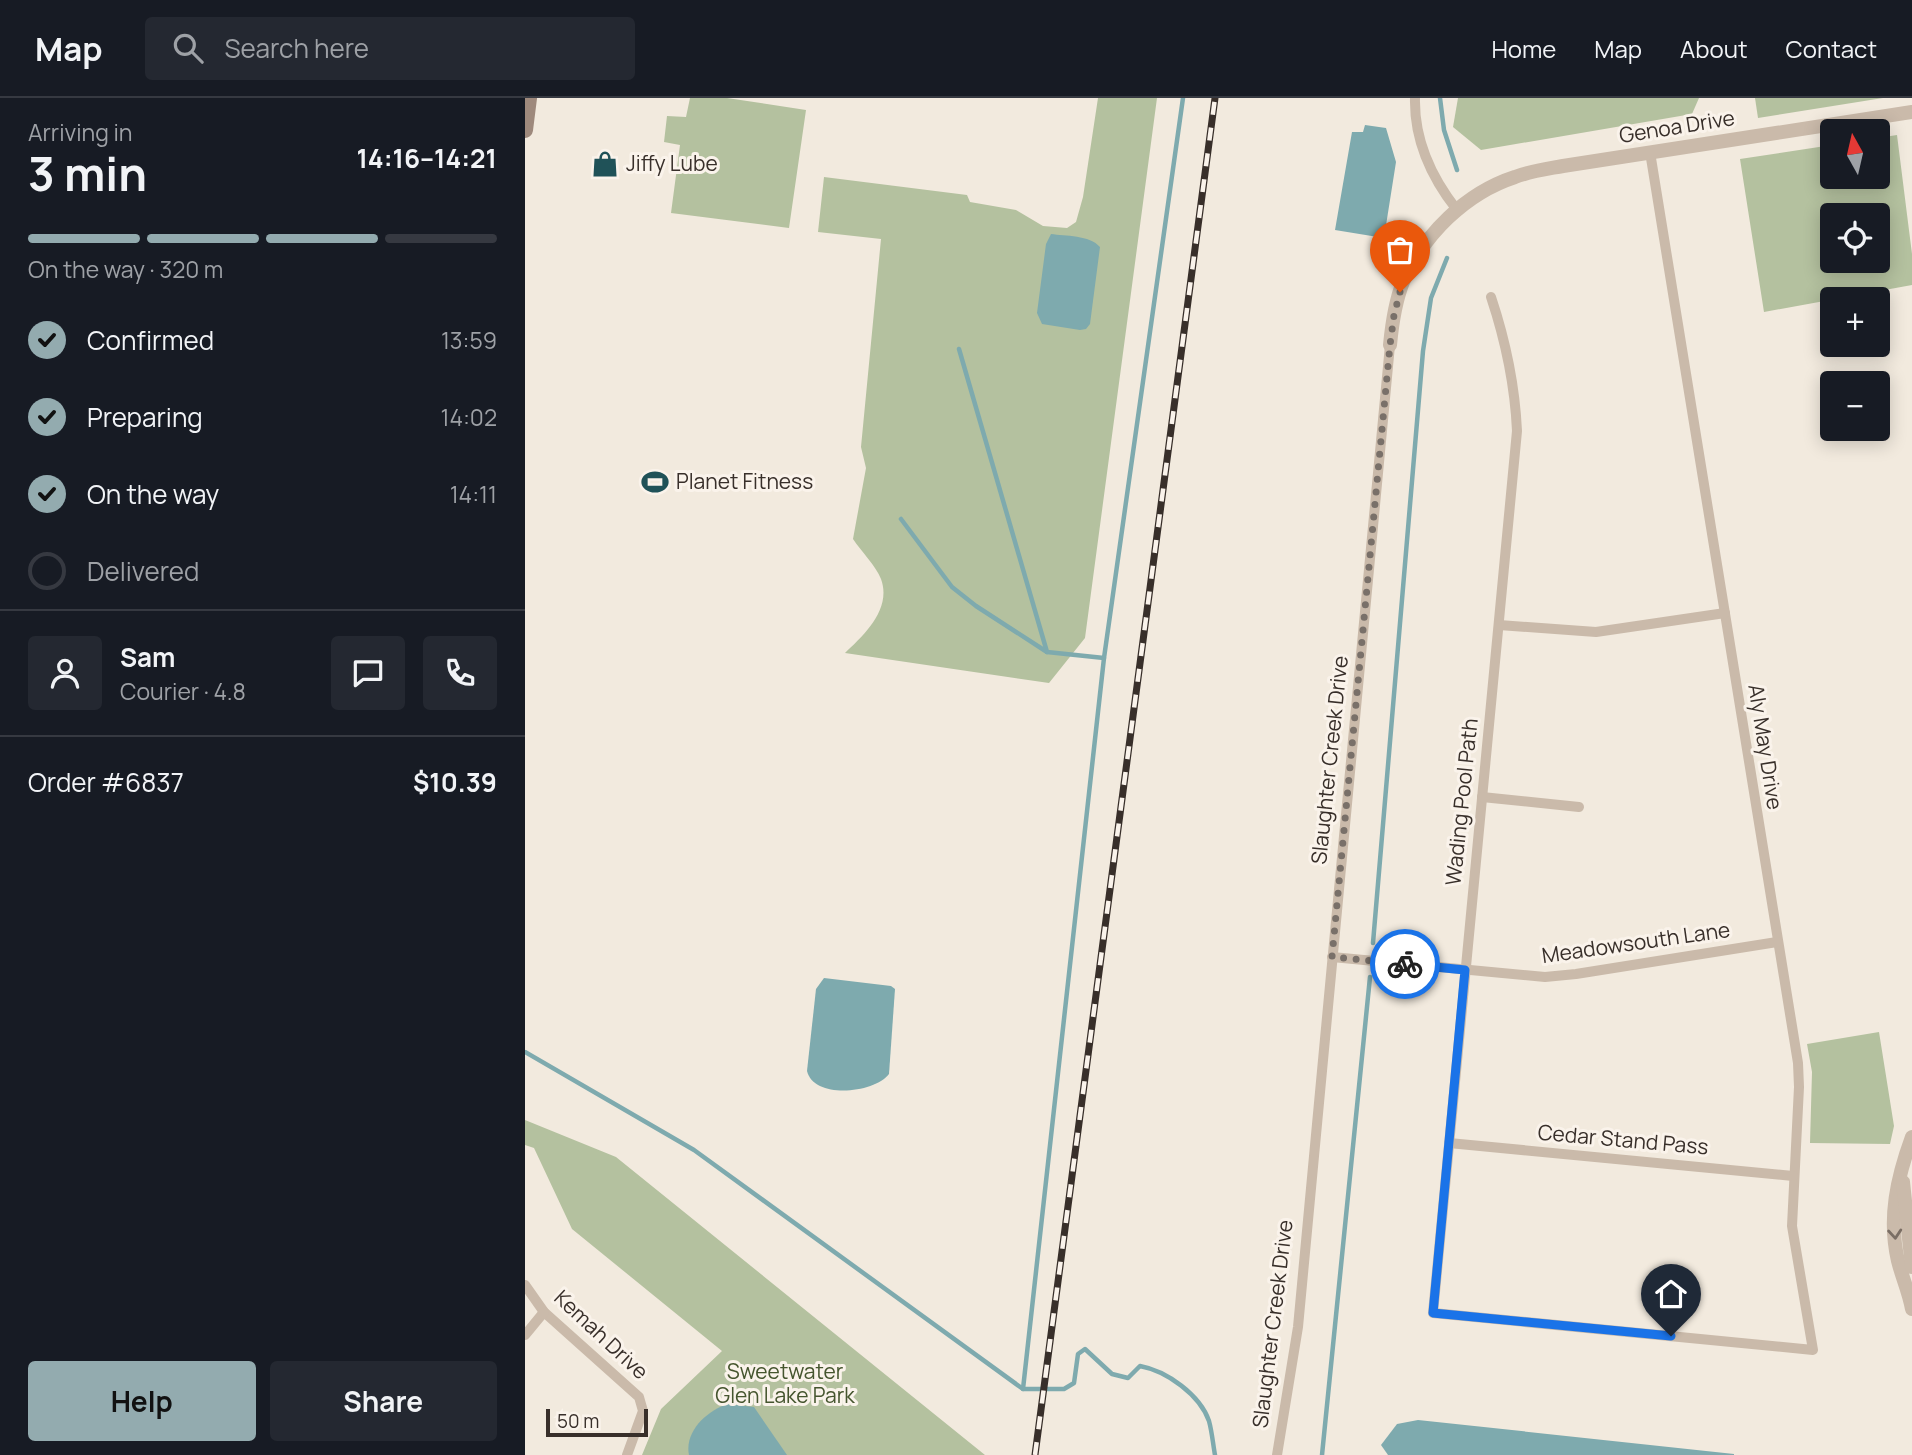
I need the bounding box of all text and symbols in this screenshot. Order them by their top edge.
search box [145,17,635,80]
text: Map [35,26,103,71]
icon: search [169,29,207,67]
text: Search here [225,30,369,66]
text: Home [1491,32,1556,65]
text: Map [1594,32,1642,65]
text: About [1680,32,1748,65]
text: Contact [1786,32,1877,65]
street label: Genoa Drive [1617,103,1737,149]
text: Arriving in [28,116,133,148]
north arrow [1820,119,1890,189]
map controls [1820,119,1890,441]
text: 14:16–14:21 [356,140,497,176]
text: 3 min [28,142,147,205]
shop icon: Jiffy Lube [590,149,620,179]
place label: Jiffy Lube [626,149,718,177]
button: locate [1820,203,1890,273]
pin [1370,220,1430,292]
icon: bag [1381,231,1419,269]
text: On the way · 320 m [28,253,223,285]
button: + [1820,287,1890,357]
icon: check [28,321,66,359]
text: Confirmed [87,322,214,358]
text: 13:59 [441,324,497,356]
button: − [1820,371,1890,441]
icon: check [28,398,66,436]
text: Preparing [87,399,203,435]
text: 14:02 [440,401,497,433]
sports icon: Planet Fitness [640,467,670,497]
place label: Planet Fitness [676,467,813,495]
icon: check [28,475,66,513]
text: On the way [87,476,219,512]
text: 14:11 [450,478,497,510]
text: Delivered [87,553,199,589]
button: person [28,636,102,710]
button: chat [331,636,405,710]
button: phone [423,636,497,710]
text: Sam [120,639,175,675]
street label: Slaughter Creek Drive [1304,654,1354,866]
text: Courier · 4.8 [120,675,246,707]
street label: Aly May Drive [1742,682,1790,812]
street label: Wading Pool Path [1438,717,1484,887]
text: Order #6837 [28,764,184,800]
text: $10.39 [413,764,497,800]
street label: Meadowsouth Lane [1540,915,1732,969]
courier [1370,929,1440,999]
icon: bike [1386,945,1424,983]
street label: Cedar Stand Pass [1537,1118,1710,1160]
street label: Slaughter Creek Drive [1245,1218,1299,1430]
one-way arrow [1887,1229,1902,1240]
pin [1641,1264,1701,1336]
icon: home [1652,1275,1690,1313]
street label: Kemah Drive [549,1284,655,1385]
park label: Sweetwater Glen Lake Park [715,1357,855,1409]
button: Help [28,1361,256,1441]
button: Share [270,1361,497,1441]
scale bar [546,1406,647,1438]
text: 50 m [557,1408,599,1434]

